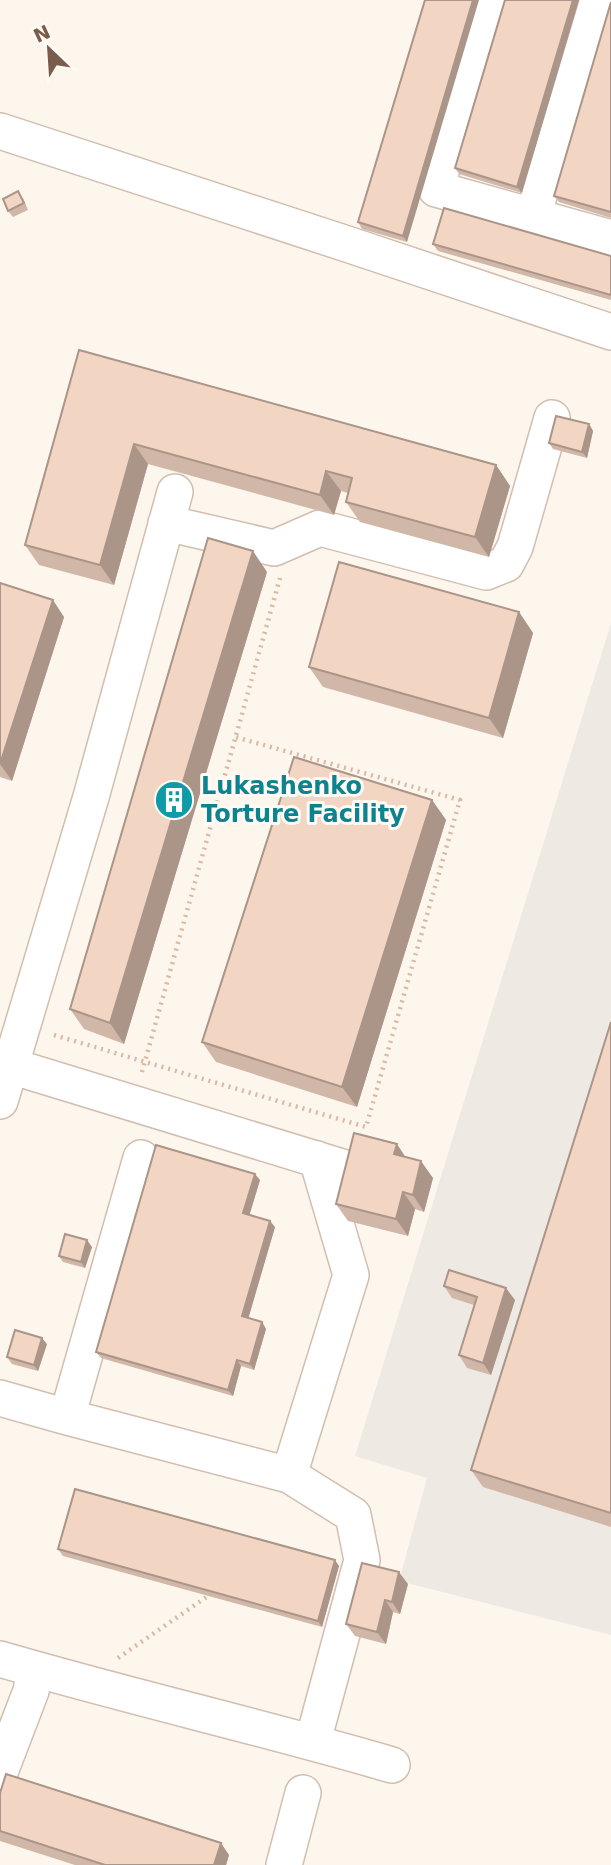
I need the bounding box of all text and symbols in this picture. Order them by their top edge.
north arrow [14,14,84,84]
text: N [30,20,54,47]
place label: Lukashenko Torture Facility [201,772,405,828]
building icon: Lukashenko Torture Facility [153,779,195,821]

